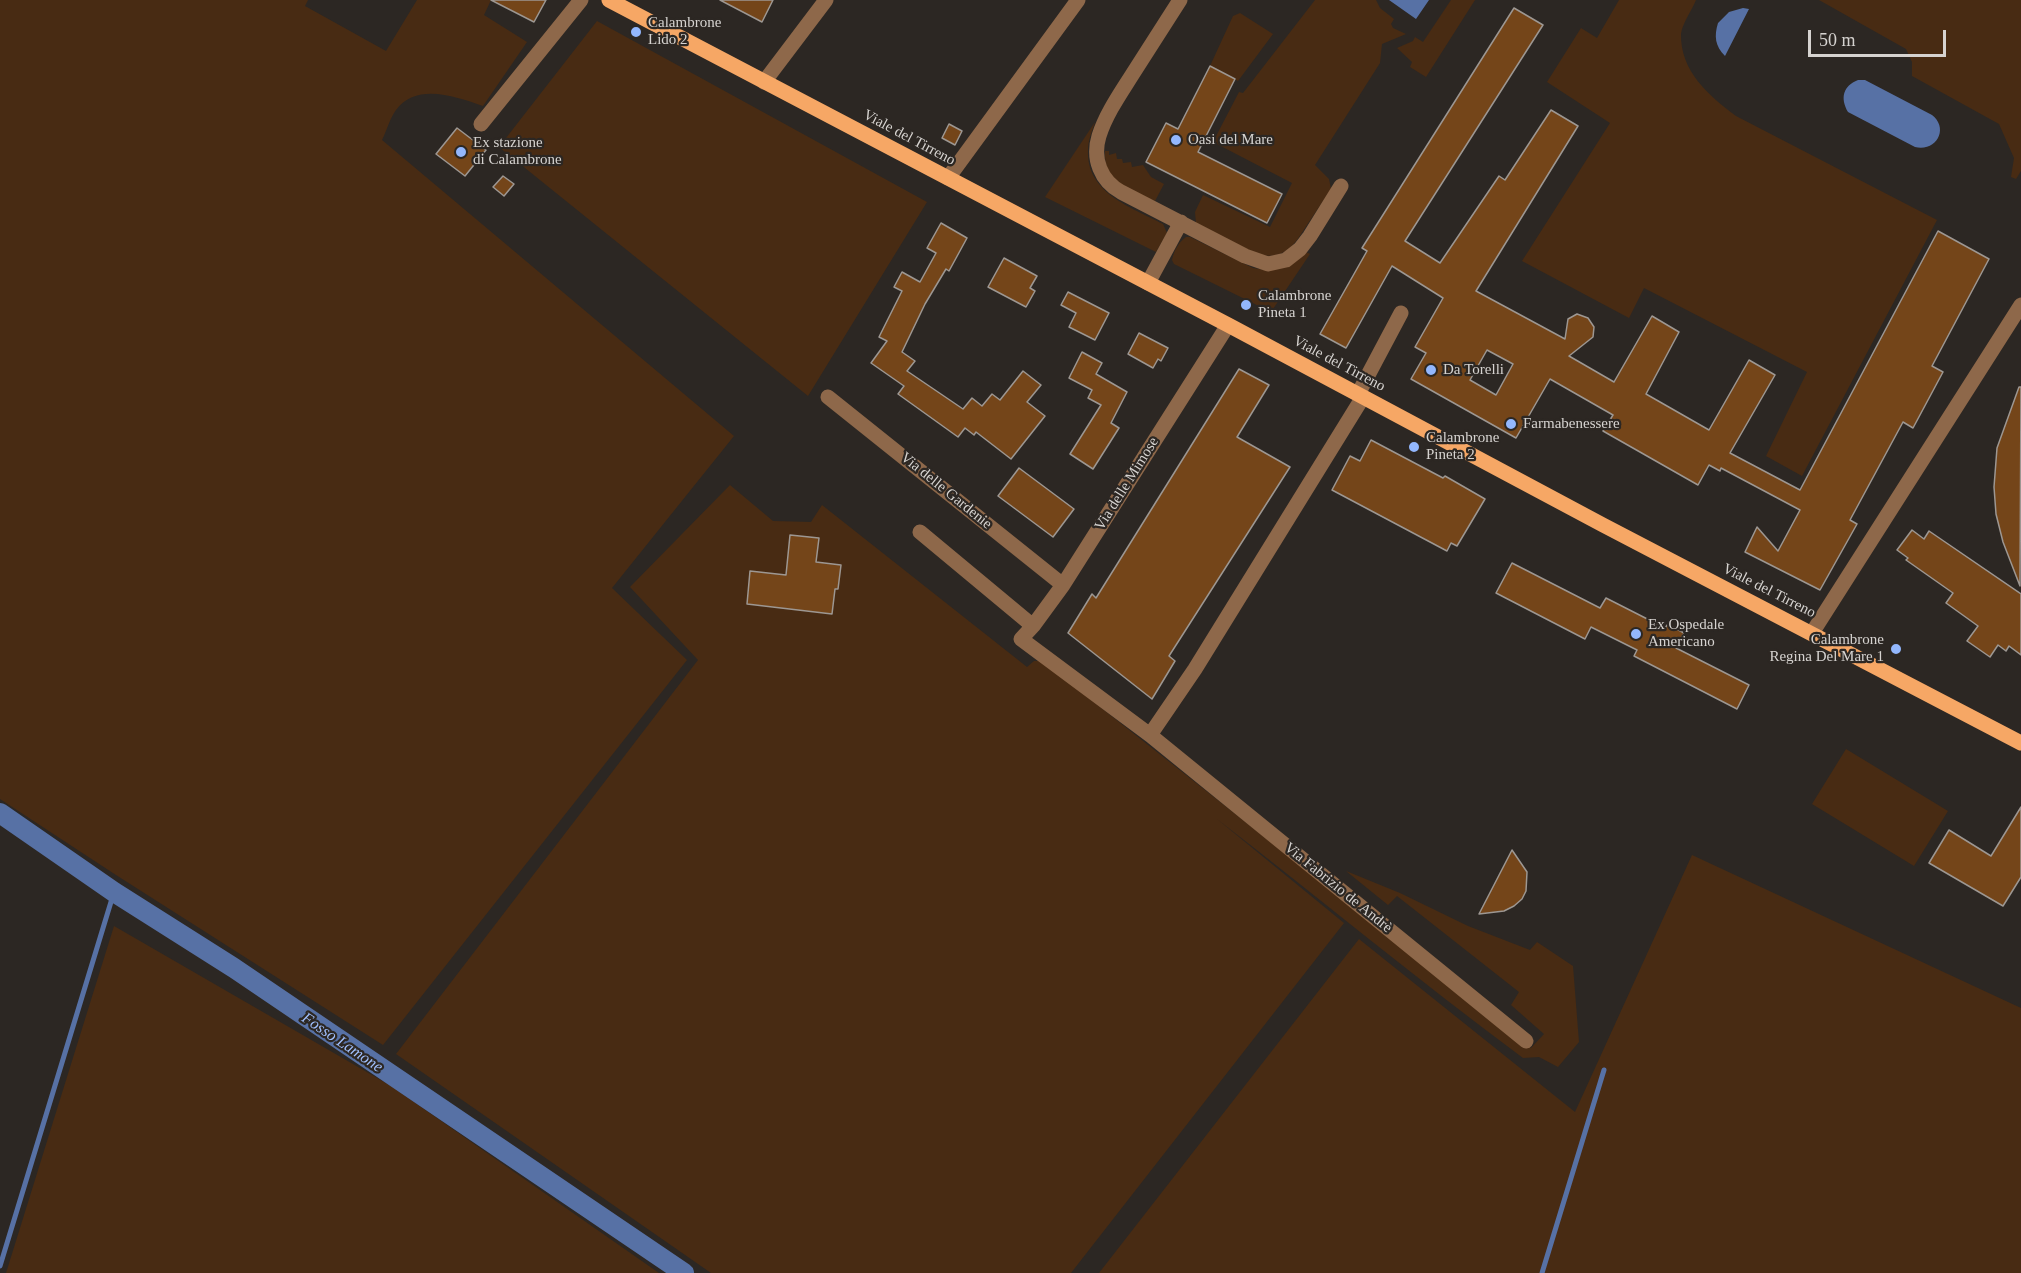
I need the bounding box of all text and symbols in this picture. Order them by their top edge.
place label: Calambrone Lido 2 [648,14,721,49]
scale bar [1811,18,1949,56]
marker: Calambrone Lido 2 [629,25,643,39]
text: 50 m [1819,30,1856,50]
street label: Viale del Tirreno [860,106,958,170]
place label: Oasi del Mare [1188,131,1273,149]
marker: Oasi del Mare [1169,133,1183,147]
place label: Ex stazione di Calambrone [473,134,562,169]
marker: Ex stazione di Calambrone [454,145,468,159]
place label: Calambrone Pineta 1 [1258,287,1331,322]
marker: Calambrone Pineta 1 [1239,298,1253,312]
street label: Viale del Tirreno [1290,332,1388,396]
place label: Da Torelli [1443,361,1504,379]
marker: Da Torelli [1424,363,1438,377]
place label: Farmabenessere [1523,415,1620,433]
marker: Farmabenessere [1504,417,1518,431]
place label: Calambrone Pineta 2 [1426,429,1499,464]
street label: Via delle Mimose [1091,434,1163,534]
marker: Calambrone Pineta 2 [1407,440,1421,454]
street label: Via delle Gardenie [897,449,995,533]
street label: Viale del Tirreno [1720,560,1818,622]
place label: Ex Ospedale Americano [1648,616,1724,651]
marker: Ex Ospedale Americano [1629,627,1643,641]
place label: Calambrone Regina Del Mare 1 [1769,631,1884,666]
marker: Calambrone Regina Del Mare 1 [1889,642,1903,656]
street label: Via Fabrizio de Andrè [1280,839,1396,937]
water label: Fosso Lamone [298,1009,386,1077]

